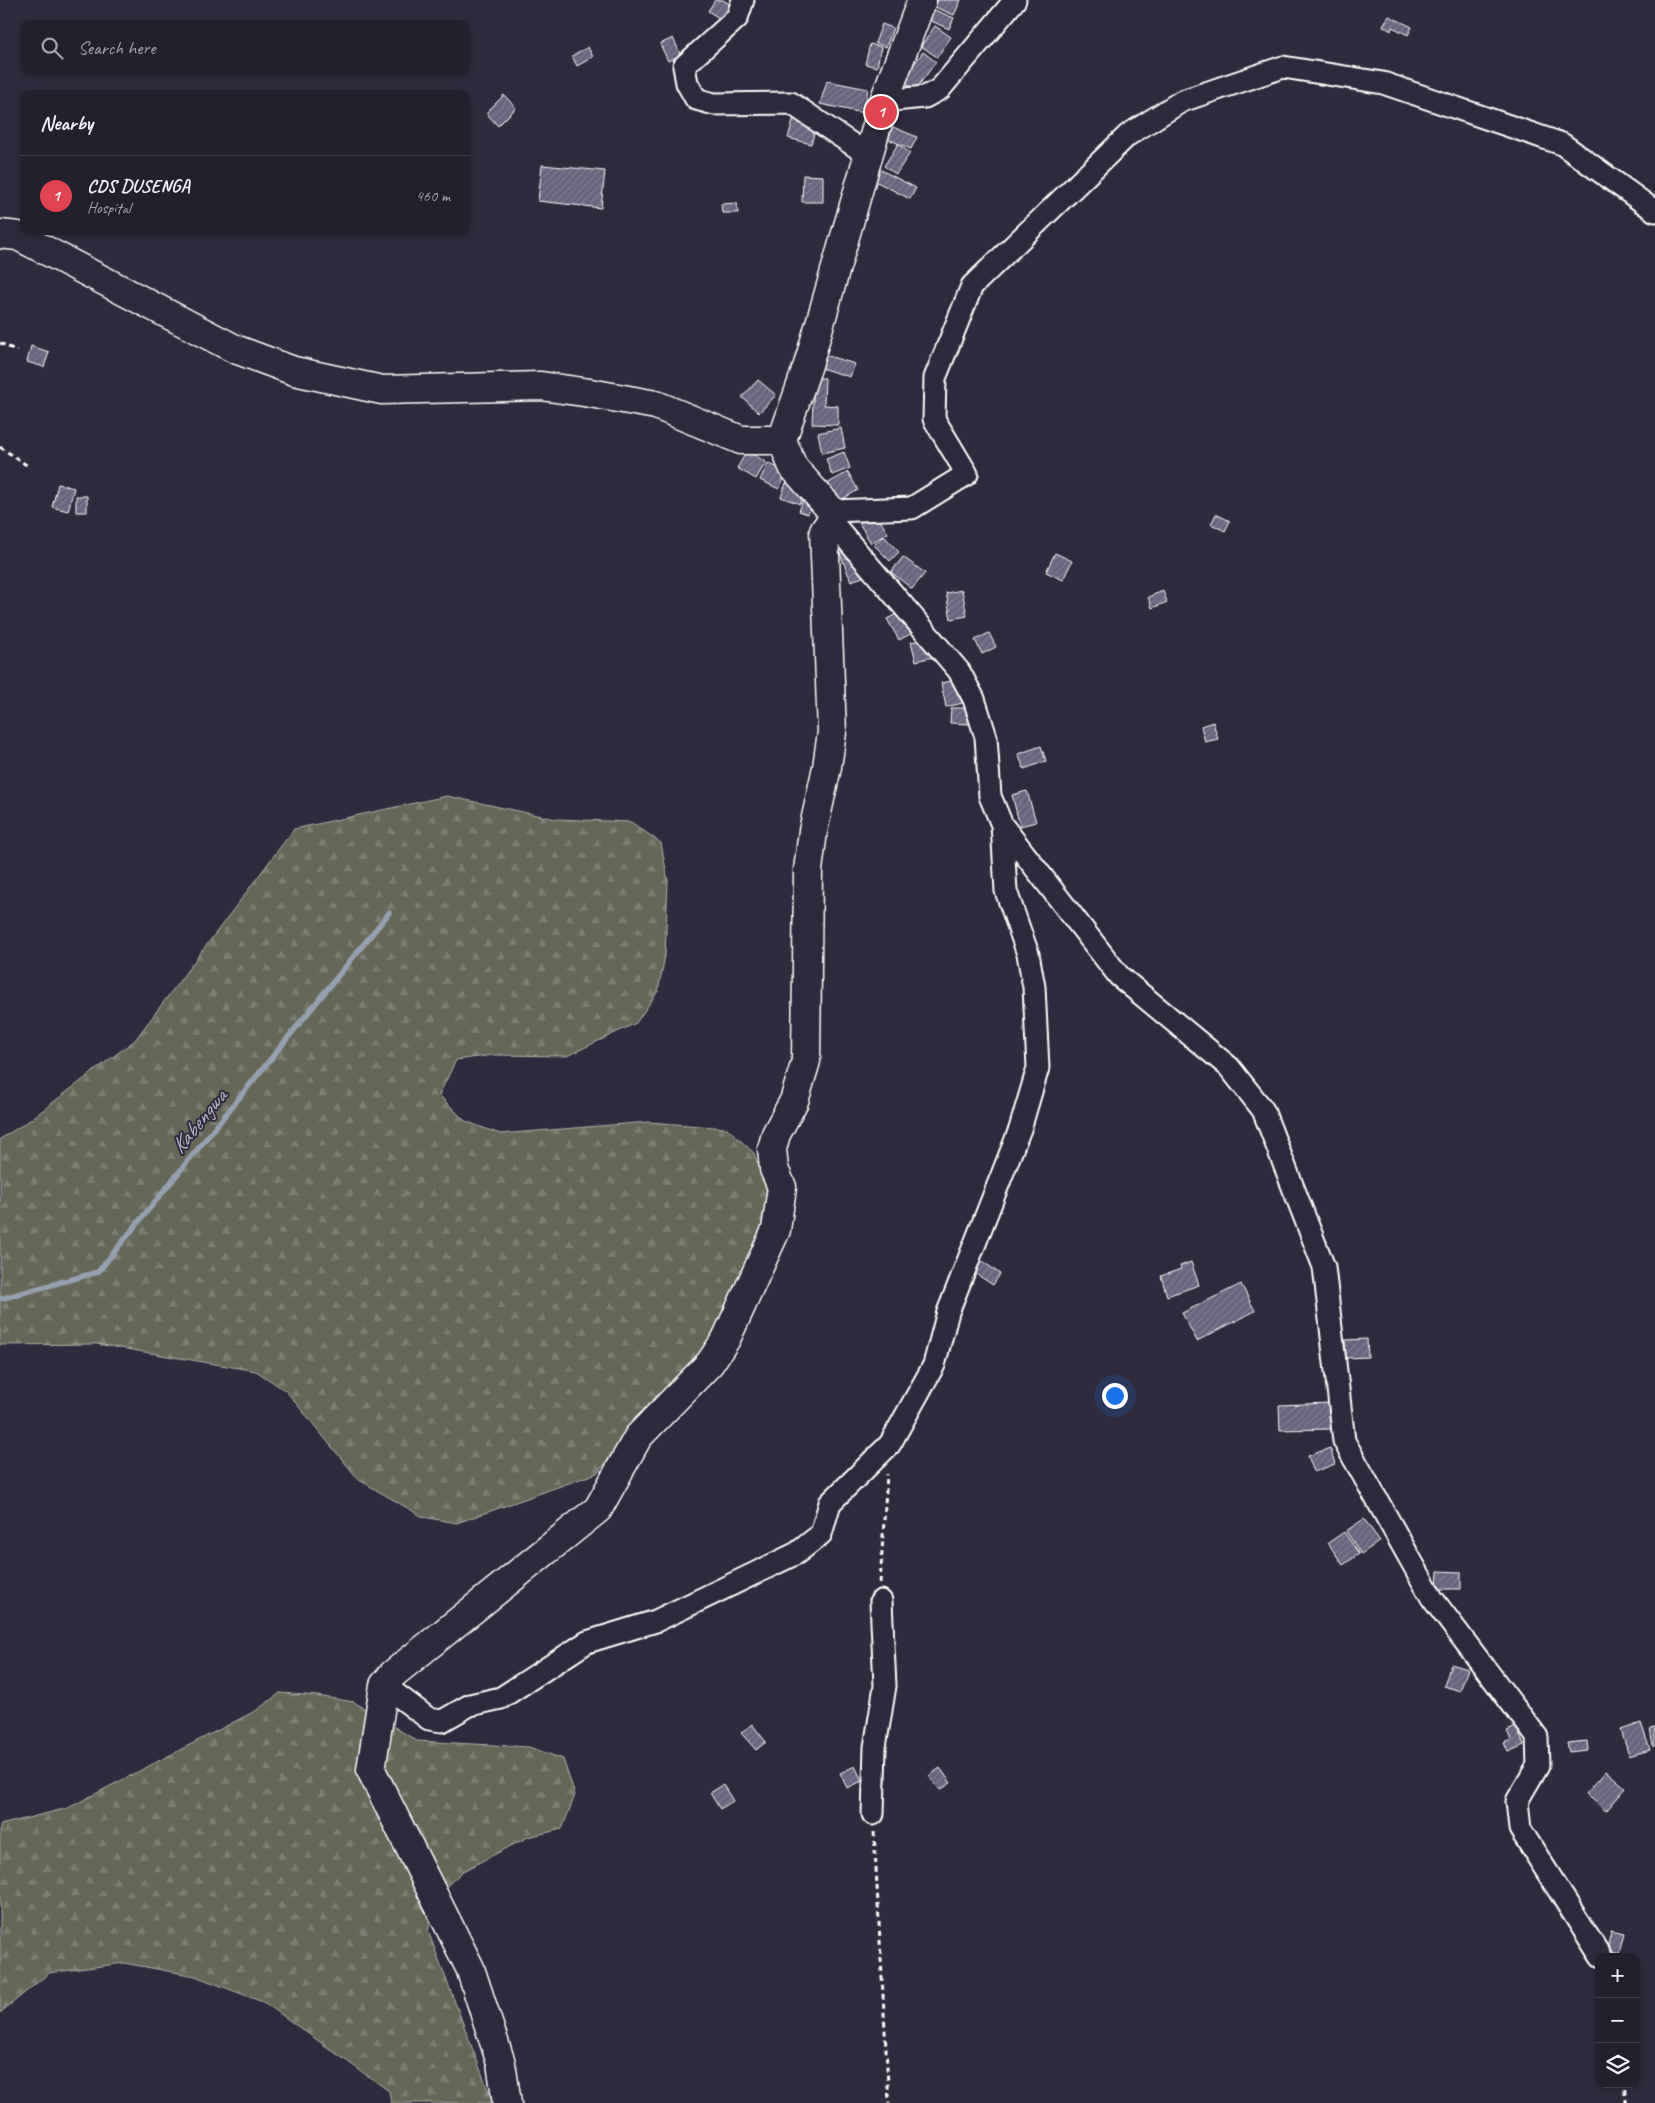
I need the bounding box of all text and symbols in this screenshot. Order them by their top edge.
search box [20,20,470,75]
icon: search [38,34,66,62]
text: Search here [78,36,155,60]
pin: 1 [865,93,897,131]
text: Nearby [40,110,93,136]
text: CDS DUSENGA [87,174,190,198]
text: 1 [52,186,60,206]
text: 460 m [416,186,450,206]
text: Hospital [87,198,131,218]
water label: Kabengwa [164,1082,235,1159]
your location [1102,1383,1128,1409]
map controls [1595,1953,1640,2088]
button: + [1595,1953,1640,1998]
button: − [1595,1998,1640,2043]
button: layers [1595,2043,1640,2088]

